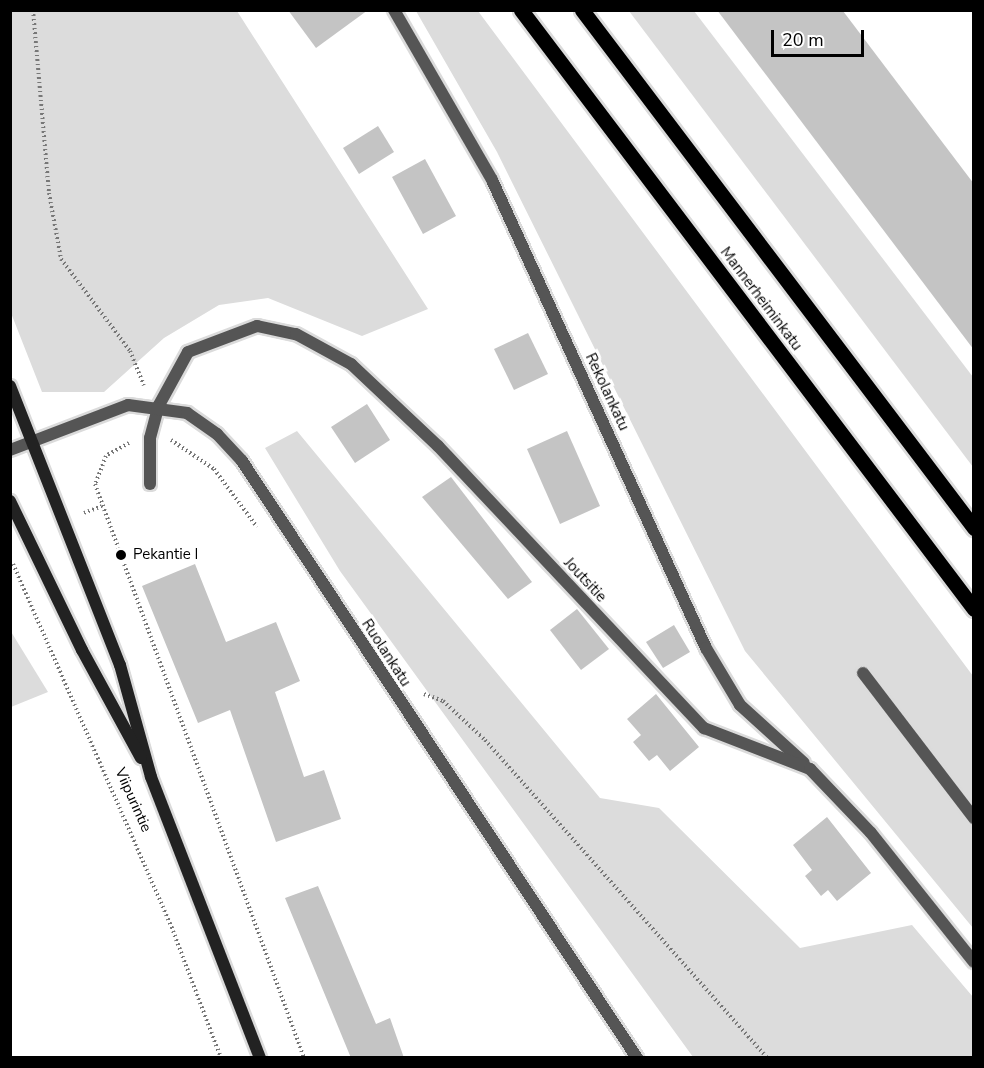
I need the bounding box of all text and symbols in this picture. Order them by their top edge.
scale bar [774,18,867,56]
text: 20 m [782,28,824,52]
street label: Mannerheiminkatu [716,244,806,354]
street label: Rekolankatu [581,350,633,434]
place label: Pekantie I [133,546,198,564]
marker: Pekantie I [114,548,128,562]
street label: Joutsitie [560,554,610,606]
street label: Ruolankatu [358,616,414,690]
street label: Viipurintie [111,765,155,835]

